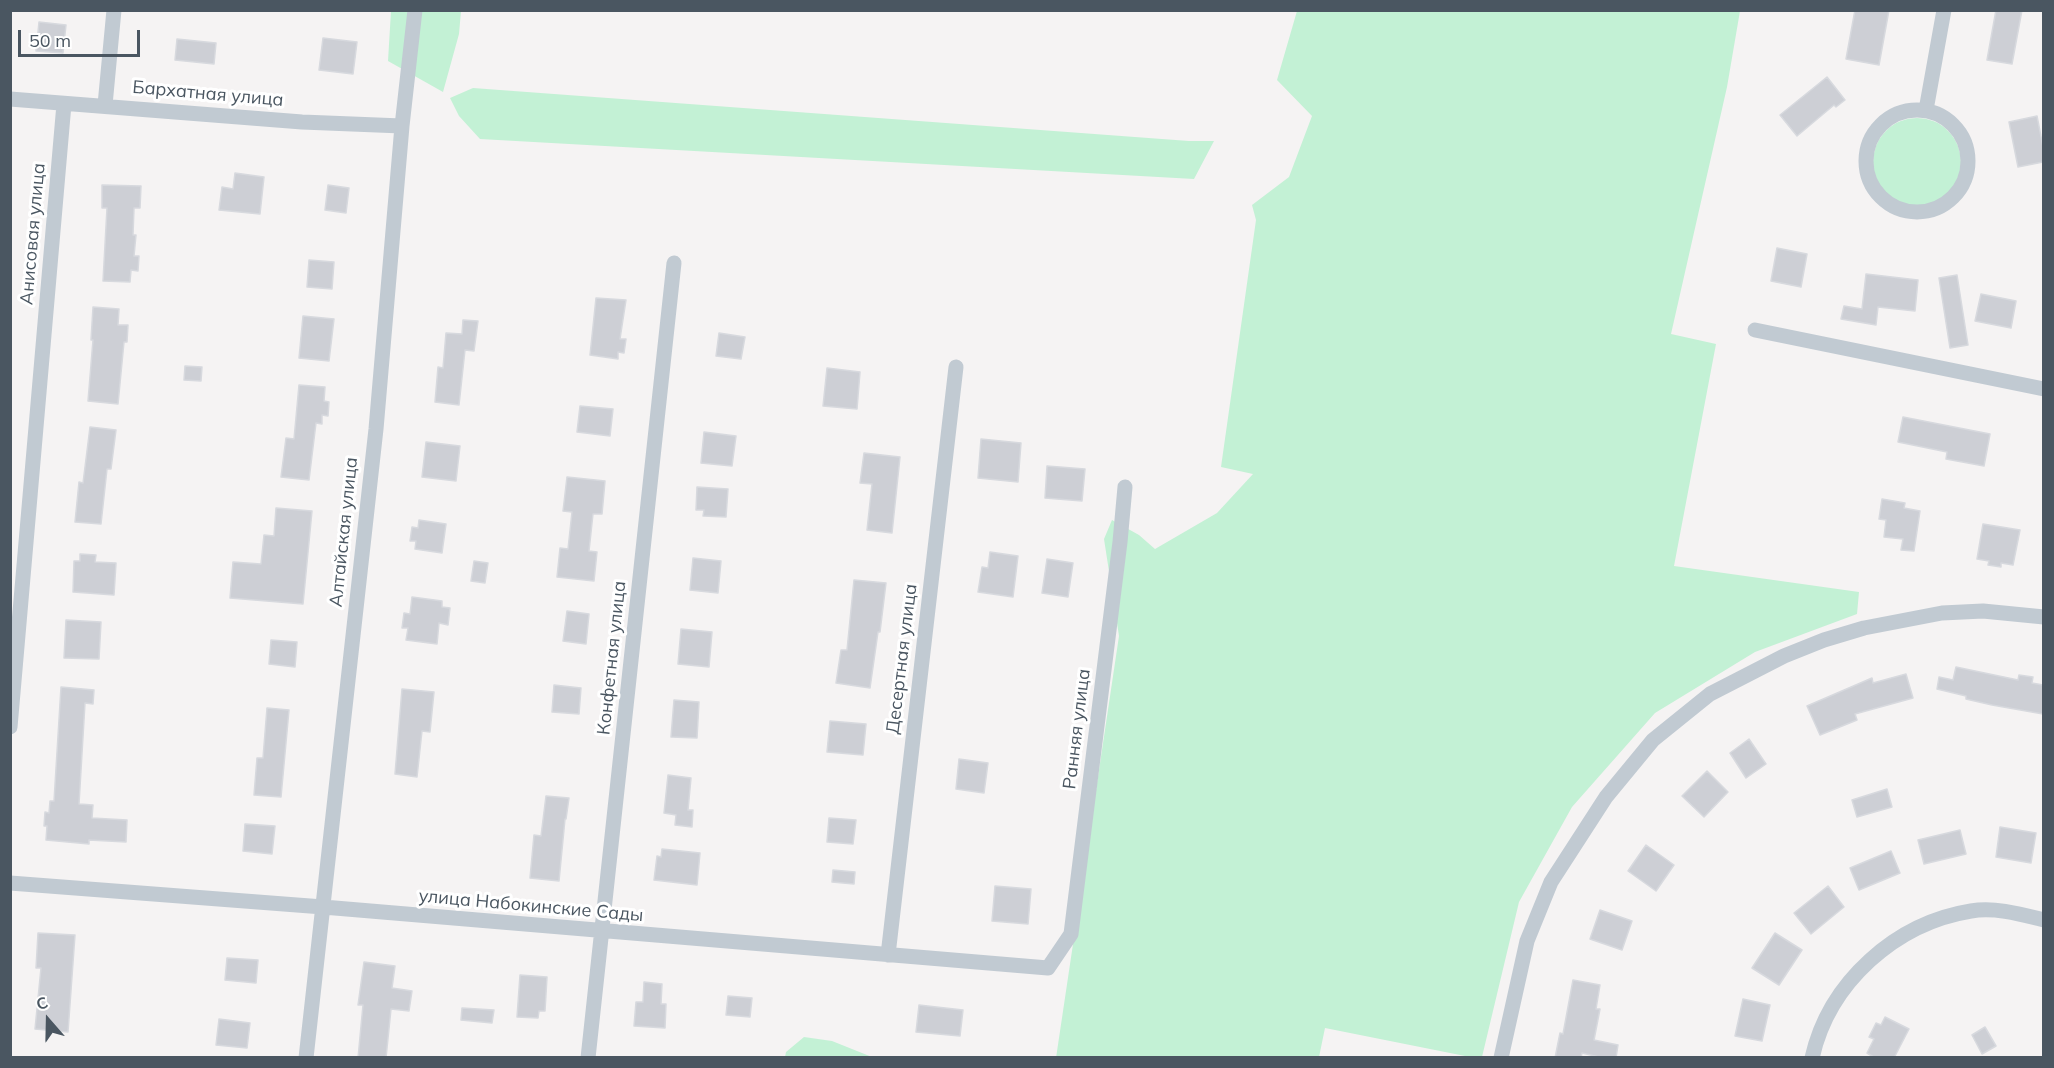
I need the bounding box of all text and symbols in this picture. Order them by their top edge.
scale bar [21,18,142,56]
text: 50 m [29,29,71,52]
street label: Бархатная улица [132,77,284,111]
street label: Анисовая улица [16,162,50,306]
street label: Алтайская улица [325,456,363,608]
street label: Конфетная улица [593,580,631,736]
street label: Десертная улица [882,583,922,735]
street label: Ранняя улица [1059,668,1095,790]
street label: улица Набокинские Сады [418,885,644,927]
north arrow [18,990,78,1050]
text: С [33,992,50,1014]

